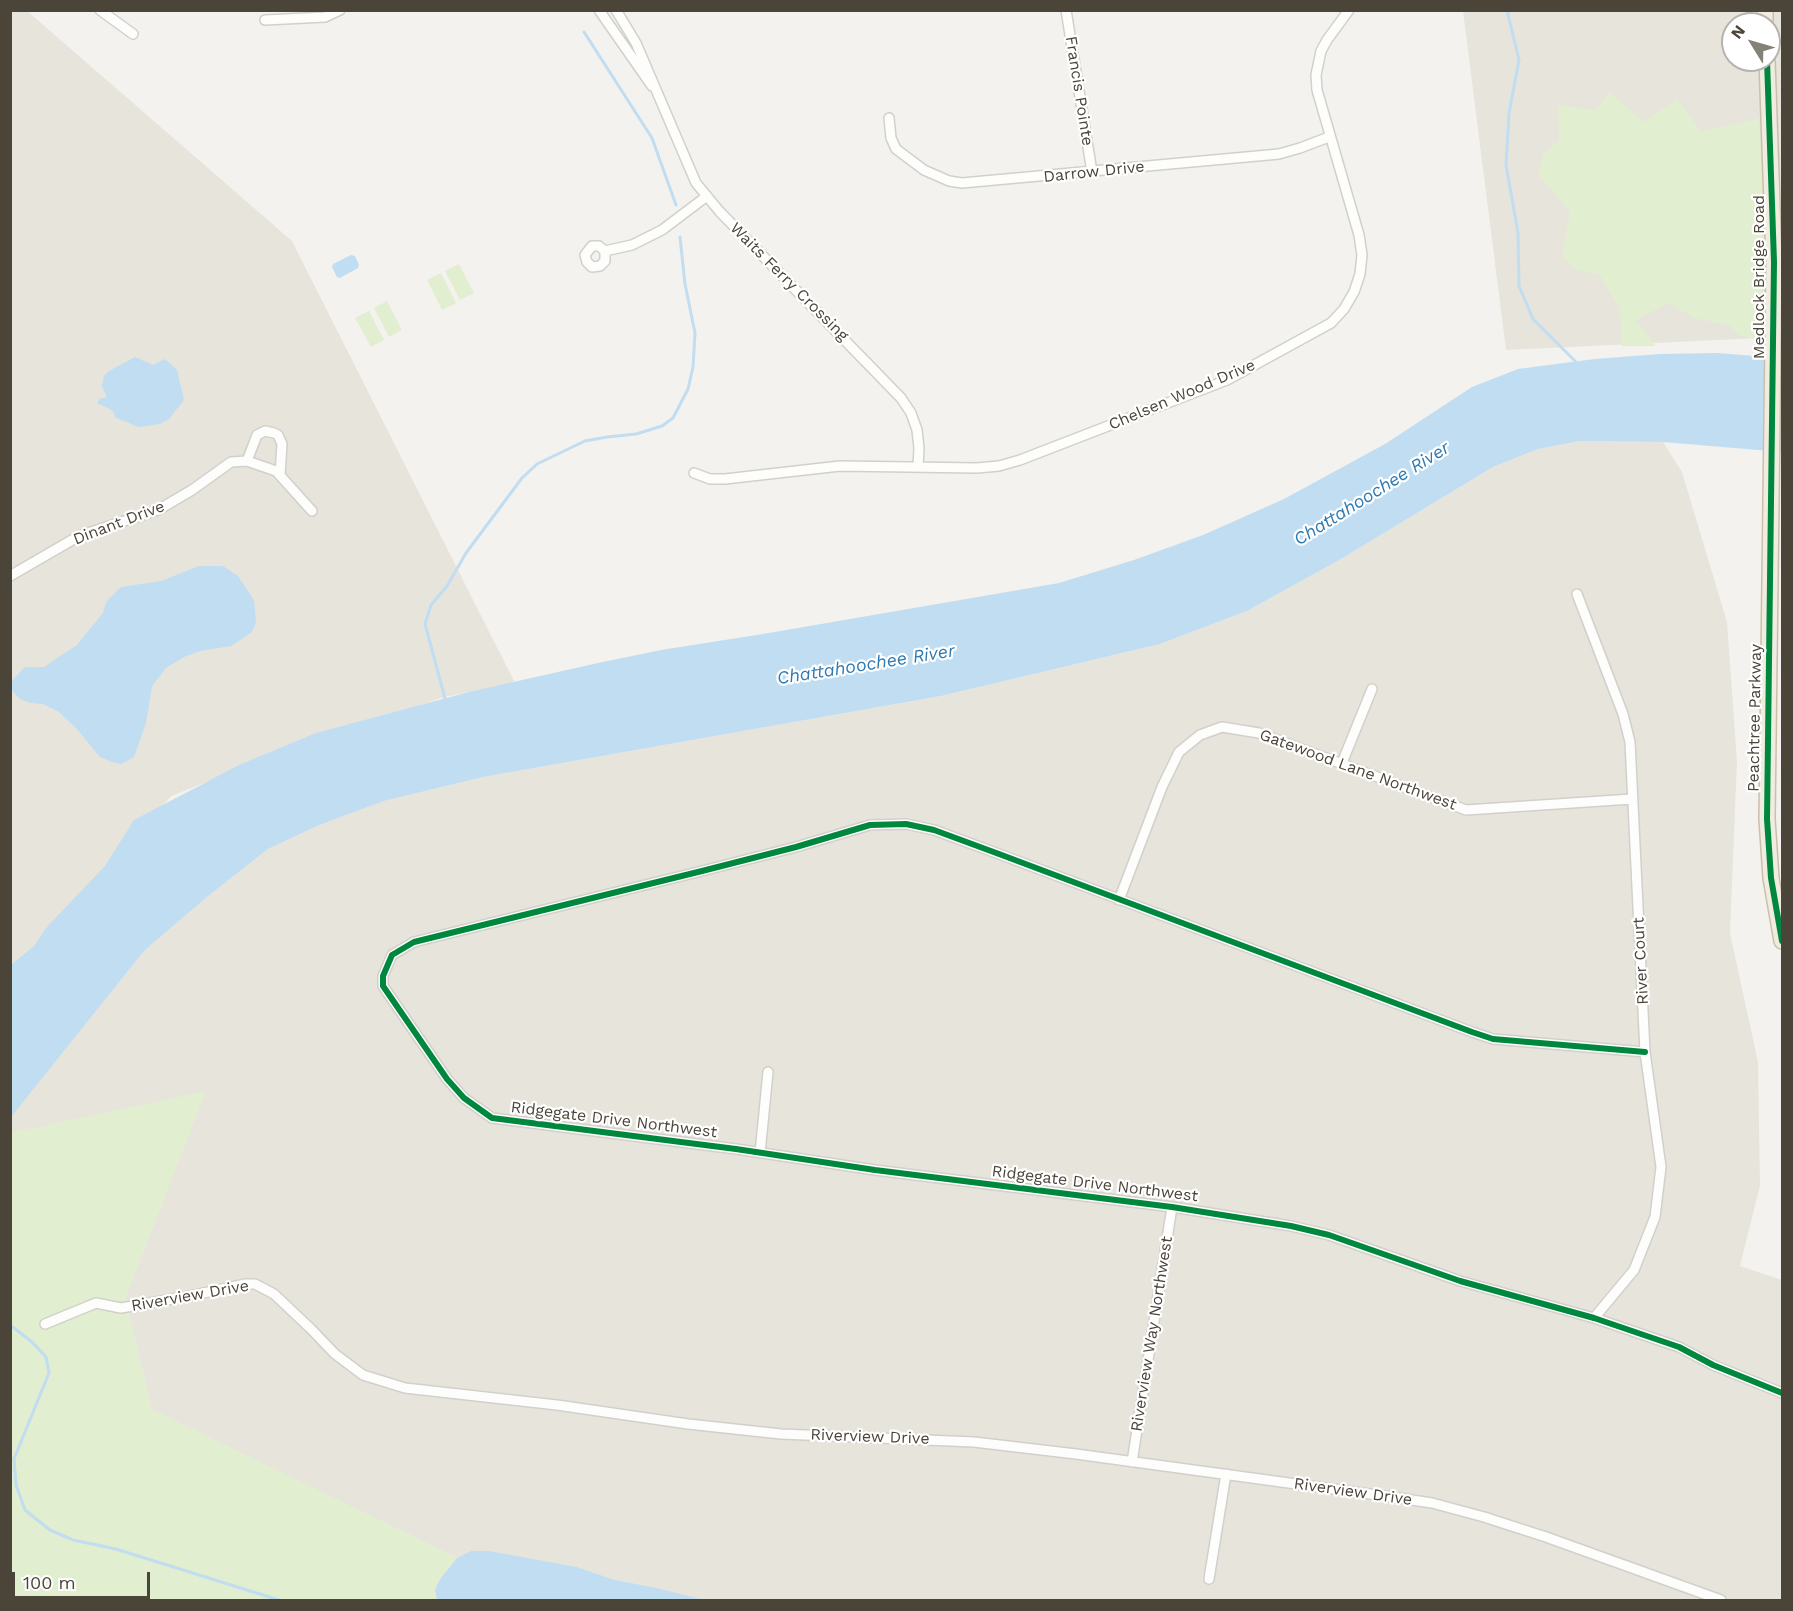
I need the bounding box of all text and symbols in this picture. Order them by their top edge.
north arrow [1721,12,1781,72]
text: N [1727,22,1749,43]
street label: Francis Pointe [1061,35,1097,147]
street label: Darrow Drive [1043,157,1145,187]
street label: Medlock Bridge Road [1749,195,1769,359]
street label: Waits Ferry Crossing [726,219,852,345]
street label: Chelsen Wood Drive [1106,355,1258,435]
water label: Chattahoochee River [1290,437,1454,551]
street label: Dinant Drive [71,497,167,549]
water label: Chattahoochee River [775,640,957,690]
street label: Peachtree Parkway [1744,644,1766,792]
street label: Gatewood Lane Northwest [1257,725,1459,815]
street label: River Court [1629,917,1653,1005]
street label: Ridgegate Drive Northwest [510,1098,718,1142]
street label: Ridgegate Drive Northwest [991,1162,1199,1206]
street label: Riverview Way Northwest [1127,1235,1177,1433]
street label: Riverview Drive [130,1276,250,1316]
street label: Riverview Drive [810,1425,930,1449]
street label: Riverview Drive [1293,1474,1413,1510]
scale bar [15,1560,153,1598]
text: 100 m [23,1572,76,1593]

